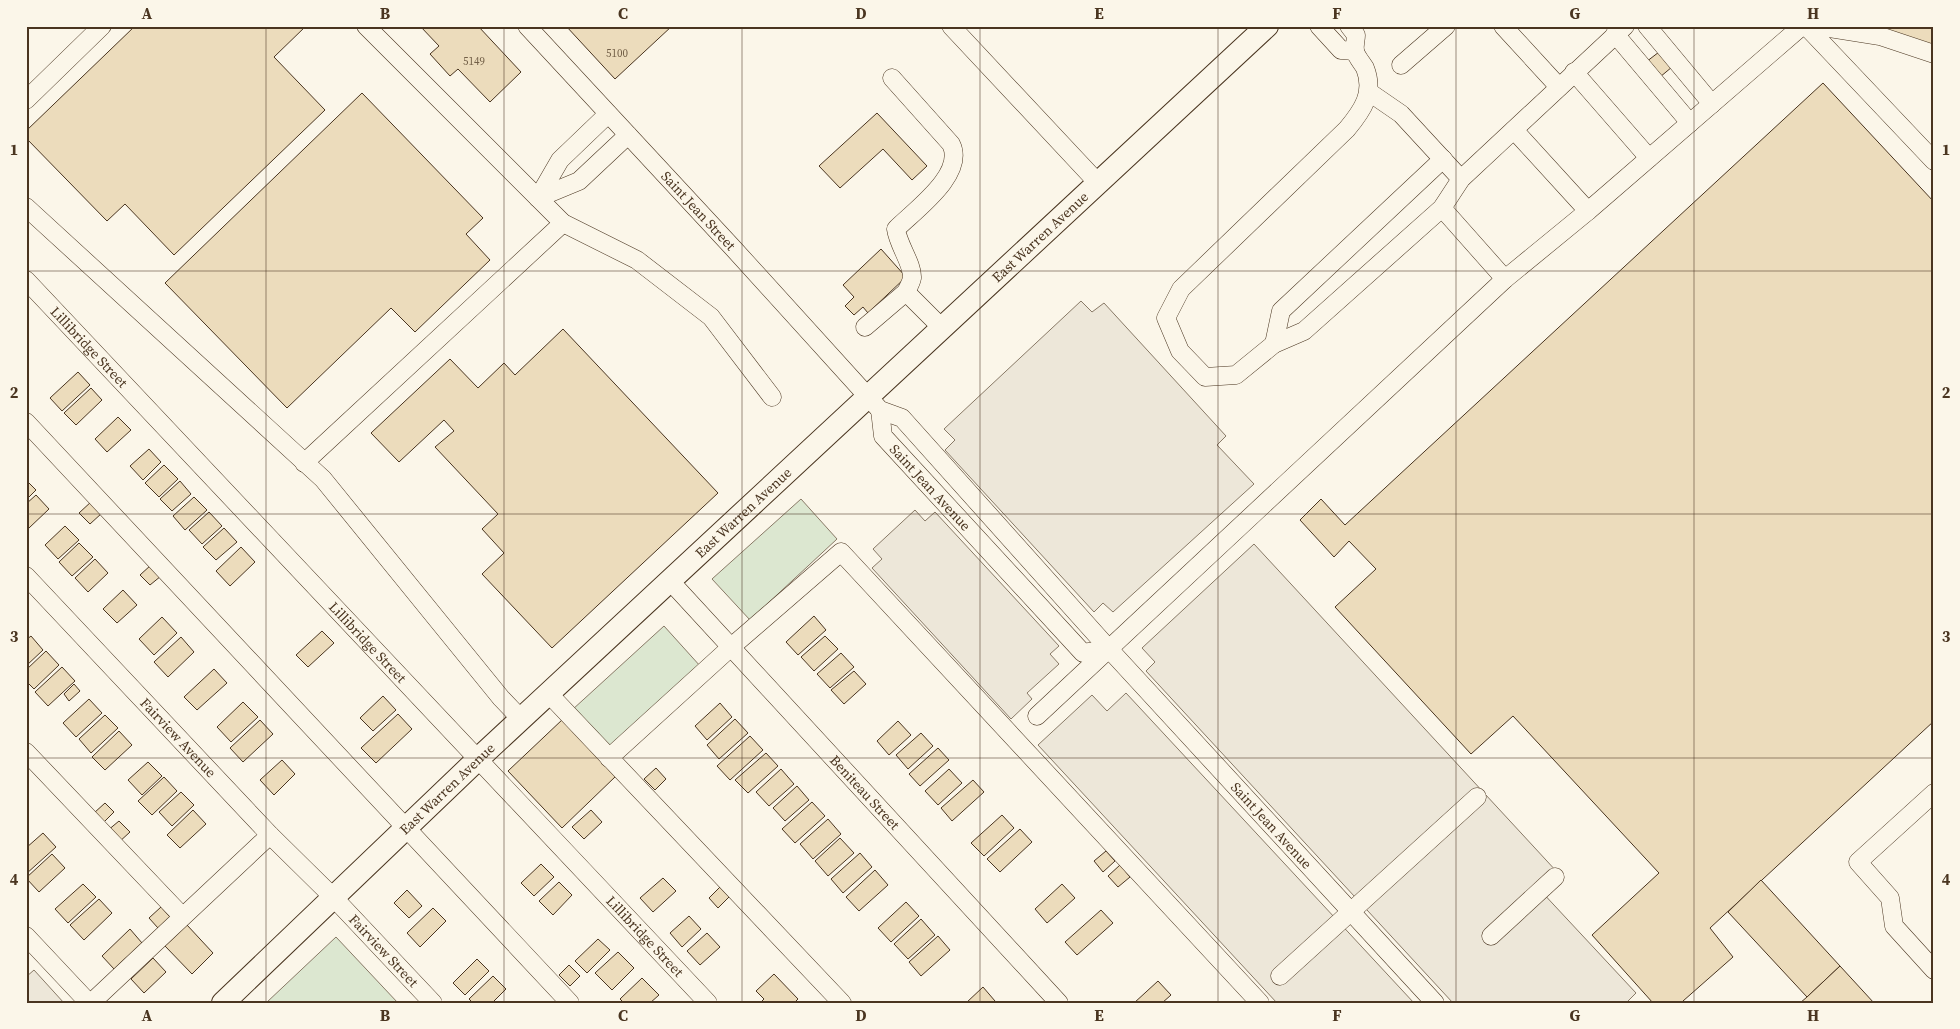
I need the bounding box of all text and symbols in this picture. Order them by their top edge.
text: A [142,2,153,24]
text: B [380,2,391,24]
text: C [618,2,628,24]
text: D [855,2,867,24]
text: E [1094,2,1104,24]
text: F [1332,2,1342,24]
text: G [1570,2,1581,24]
text: H [1807,2,1819,24]
house number: 5100 [606,46,628,61]
house number: 5149 [463,54,485,69]
text: 1 [10,138,18,160]
text: 1 [1942,138,1950,160]
street label: Saint Jean Street [656,167,741,255]
street label: East Warren Avenue [987,187,1093,287]
street label: Lillibridge Street [46,302,133,392]
text: 2 [10,381,19,403]
text: 2 [1942,381,1951,403]
street label: Saint Jean Avenue [885,440,975,535]
street label: East Warren Avenue [691,463,796,562]
street label: Lillibridge Street [324,597,411,688]
text: 3 [10,625,19,647]
text: 3 [1942,625,1951,647]
street label: Fairview Avenue [136,693,221,782]
street label: East Warren Avenue [395,738,499,839]
street label: Beniteau Street [825,751,905,834]
street label: Saint Jean Avenue [1226,778,1317,873]
text: 4 [10,868,19,890]
text: 4 [1942,868,1951,890]
street label: Lillibridge Street [602,891,688,981]
street label: Fairview Street [344,910,423,992]
text: A [142,1004,153,1026]
text: B [380,1004,391,1026]
text: C [618,1004,628,1026]
text: D [855,1004,867,1026]
text: E [1094,1004,1104,1026]
text: F [1332,1004,1342,1026]
text: G [1570,1004,1581,1026]
text: H [1807,1004,1819,1026]

